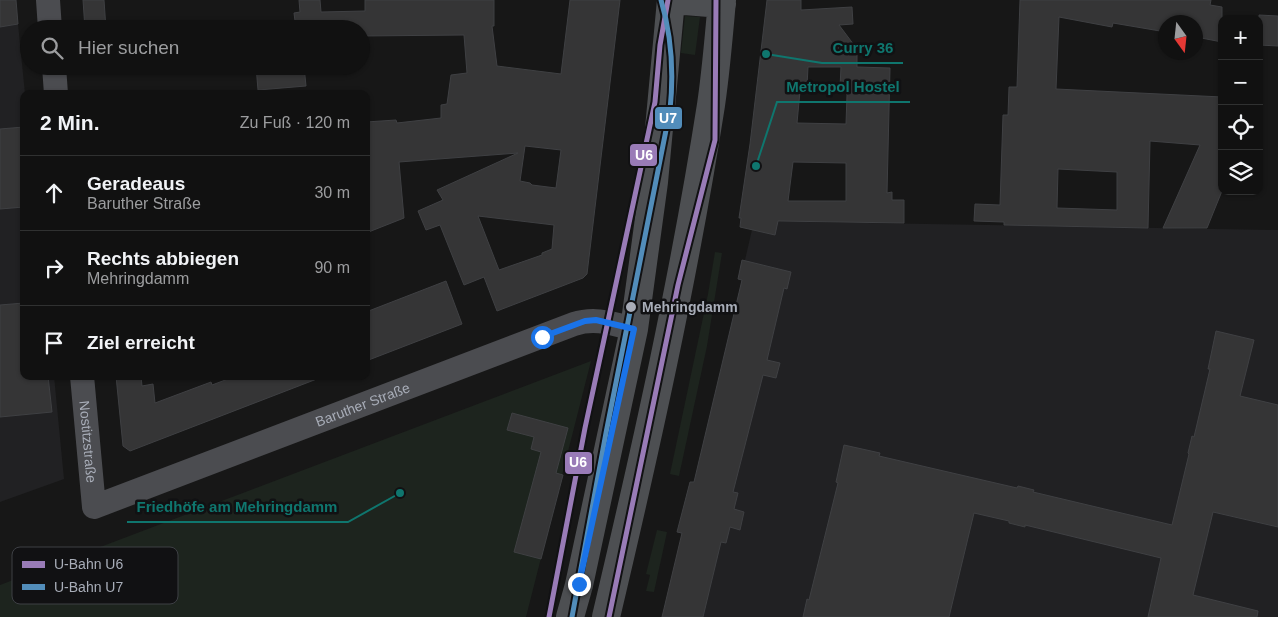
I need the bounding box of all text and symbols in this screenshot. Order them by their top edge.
north arrow [1158,15,1203,60]
map controls [1218,15,1263,195]
button: + [1218,15,1263,60]
search box [20,20,370,75]
callout: Curry 36 [822,33,903,63]
icon: search [38,34,66,62]
text: Hier suchen [78,37,179,58]
text: Curry 36 [833,39,893,56]
button: − [1218,60,1263,105]
callout: Metropol Hostel [777,72,910,102]
text: Metropol Hostel [786,78,900,95]
button: locate [1218,105,1263,150]
line badge: U7 [654,106,683,130]
text: U7 [659,110,677,126]
text: 2 Min. [40,111,100,134]
text: Zu Fuß · 120 m [240,114,350,131]
line badge: U6 [629,143,658,167]
text: U6 [635,147,653,163]
button: layers [1218,150,1263,195]
text: Geradeaus [87,173,185,194]
icon: ahead [40,179,68,207]
text: 30 m [314,184,350,201]
text: Baruther Straße [87,195,201,212]
text: Rechts abbiegen [87,248,239,269]
icon: right [40,254,68,282]
text: 90 m [314,259,350,276]
text: Mehringdamm [87,270,189,287]
place label: Mehringdamm [642,299,738,315]
marker: Mehringdamm [624,300,638,314]
route start [531,326,554,349]
icon: arrive [40,329,68,357]
text: Ziel erreicht [87,332,195,353]
street label: Baruther Straße [313,379,412,430]
street label: Nostitzstraße [76,400,100,484]
line badge: U6 [564,451,593,475]
text: U6 [569,454,587,470]
callout: Friedhöfe am Mehringdamm [127,492,348,522]
text: Friedhöfe am Mehringdamm [137,498,337,515]
legend [12,547,178,604]
text: U-Bahn U6 [54,556,123,572]
route end [568,573,591,596]
text: U-Bahn U7 [54,579,123,595]

